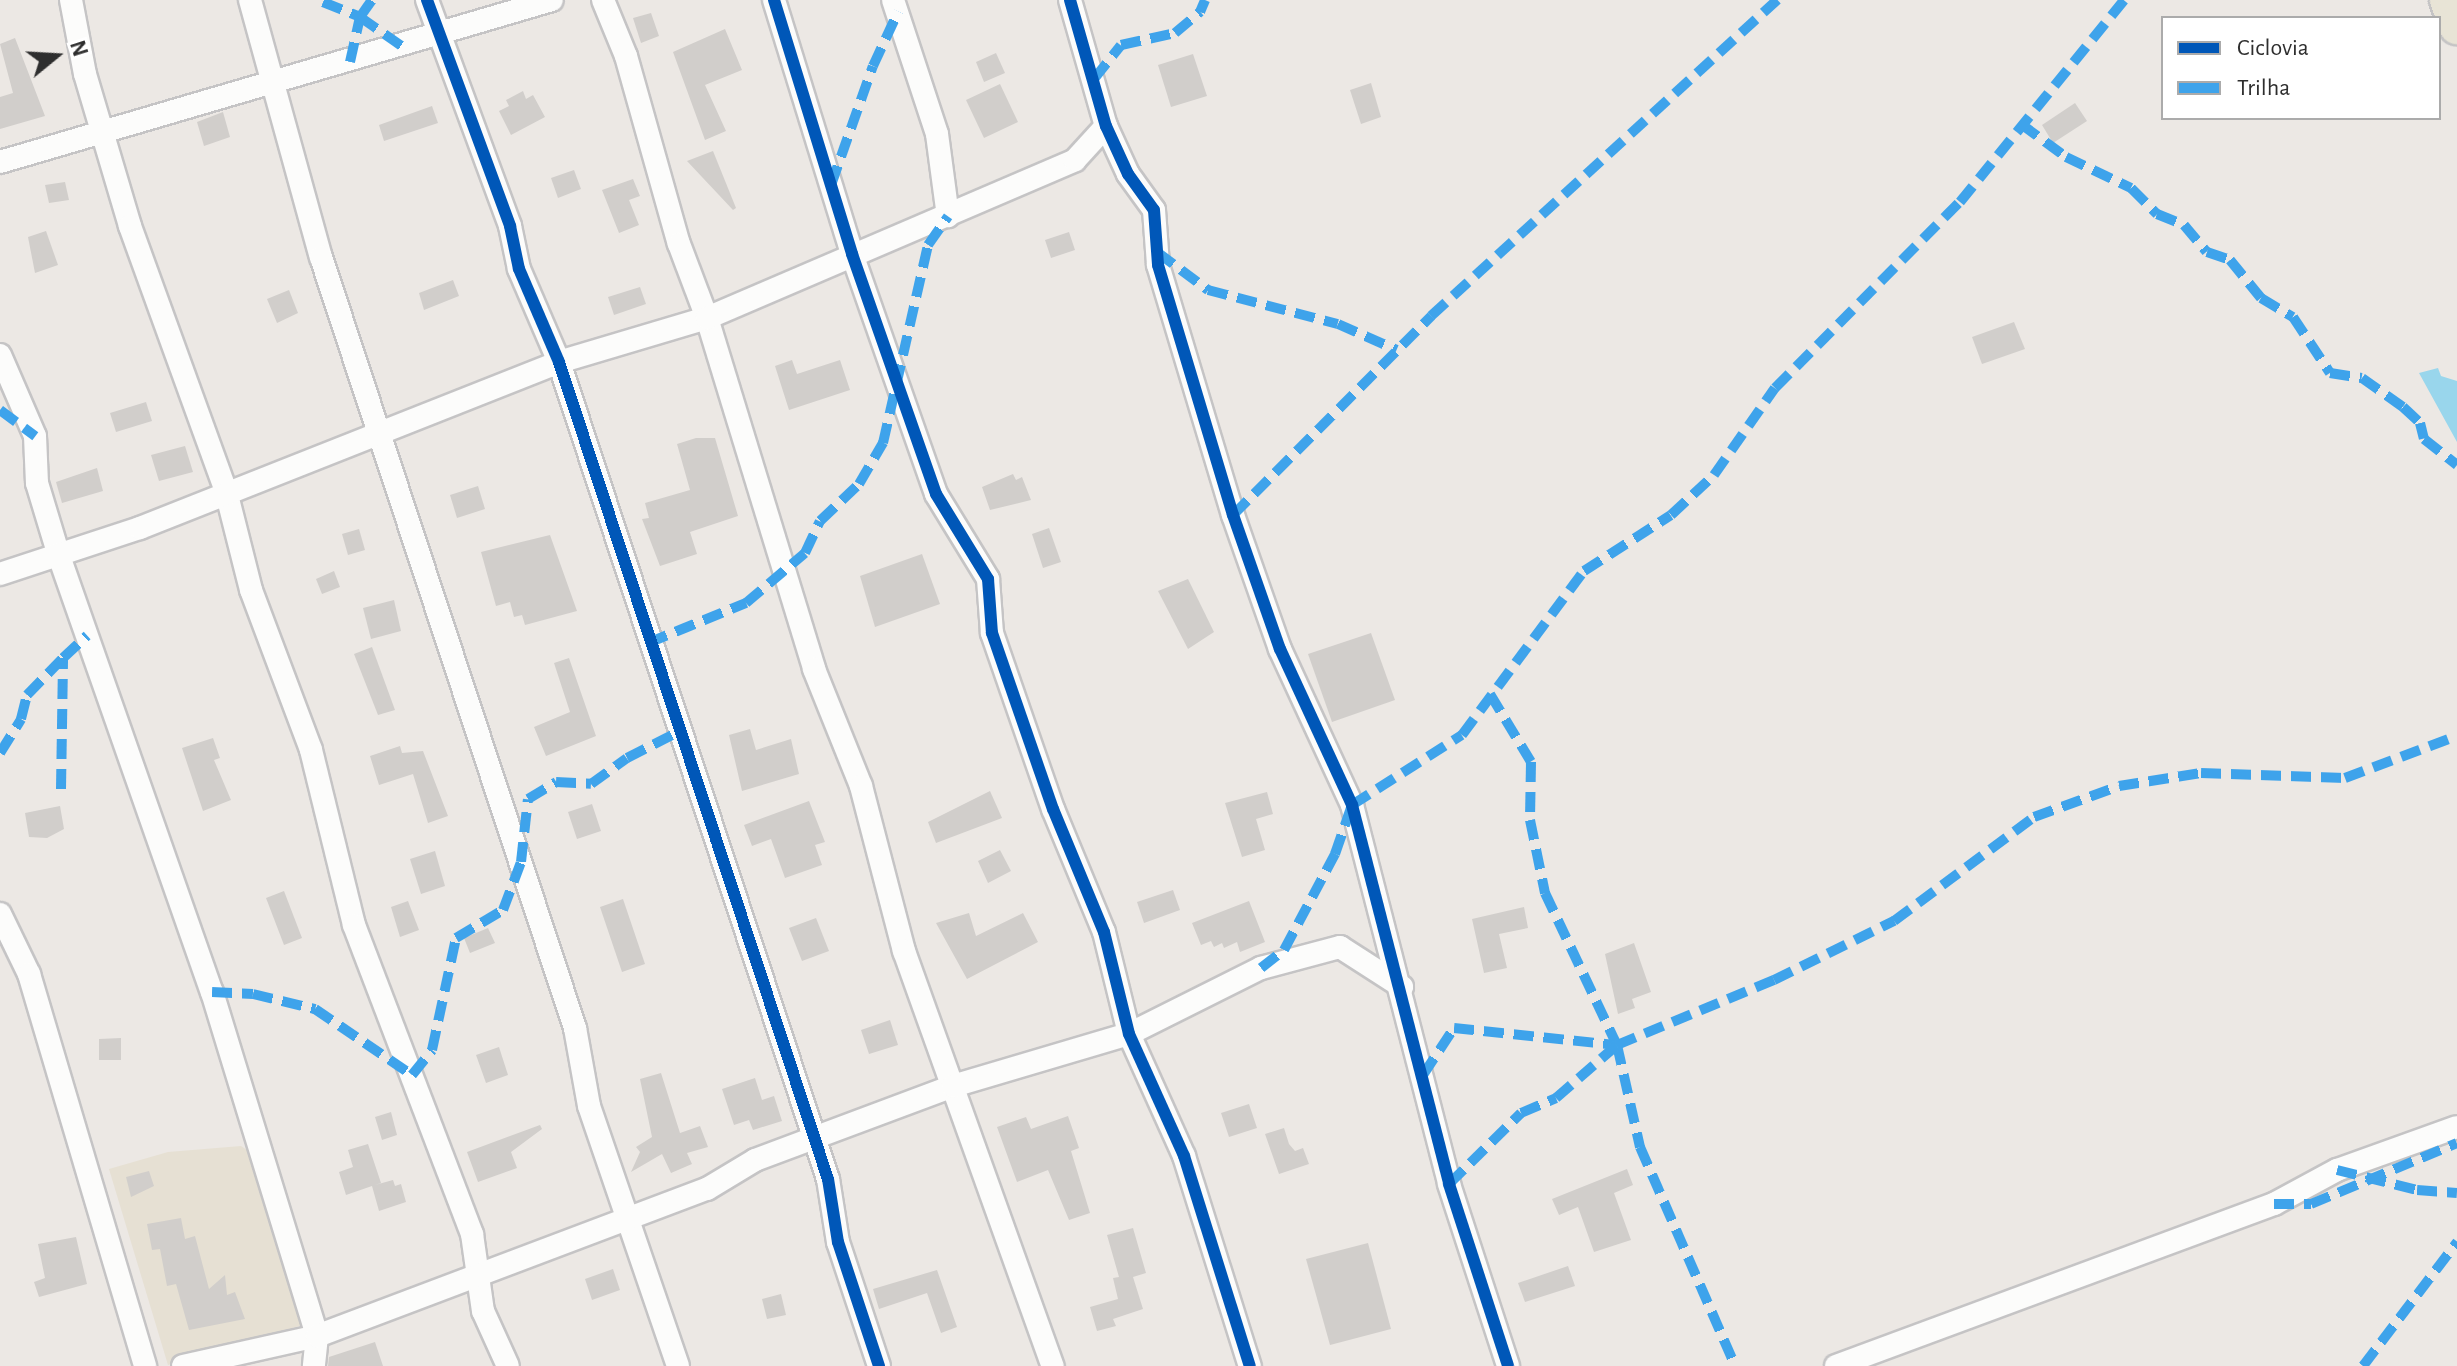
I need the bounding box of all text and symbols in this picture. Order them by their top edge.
north arrow [16,16,96,96]
legend [2161,16,2441,120]
text: Ciclovia [2237,36,2309,60]
text: N [66,38,92,59]
text: Trilha [2237,76,2290,100]

